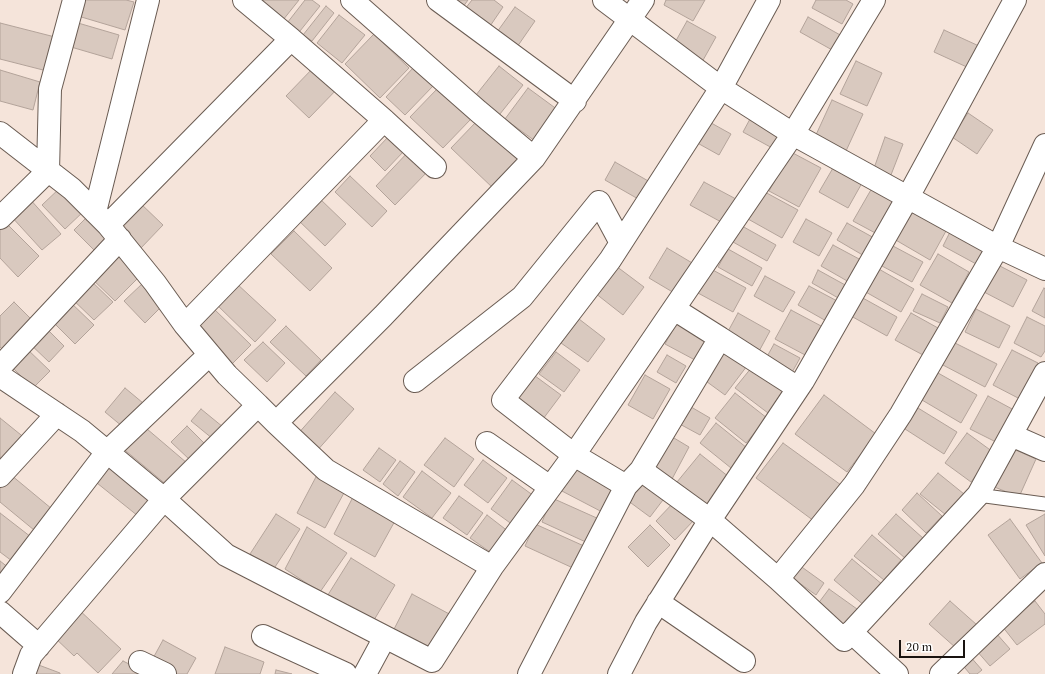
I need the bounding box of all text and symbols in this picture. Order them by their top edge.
scale bar [901,632,967,658]
text: 20 m [906,639,932,654]

